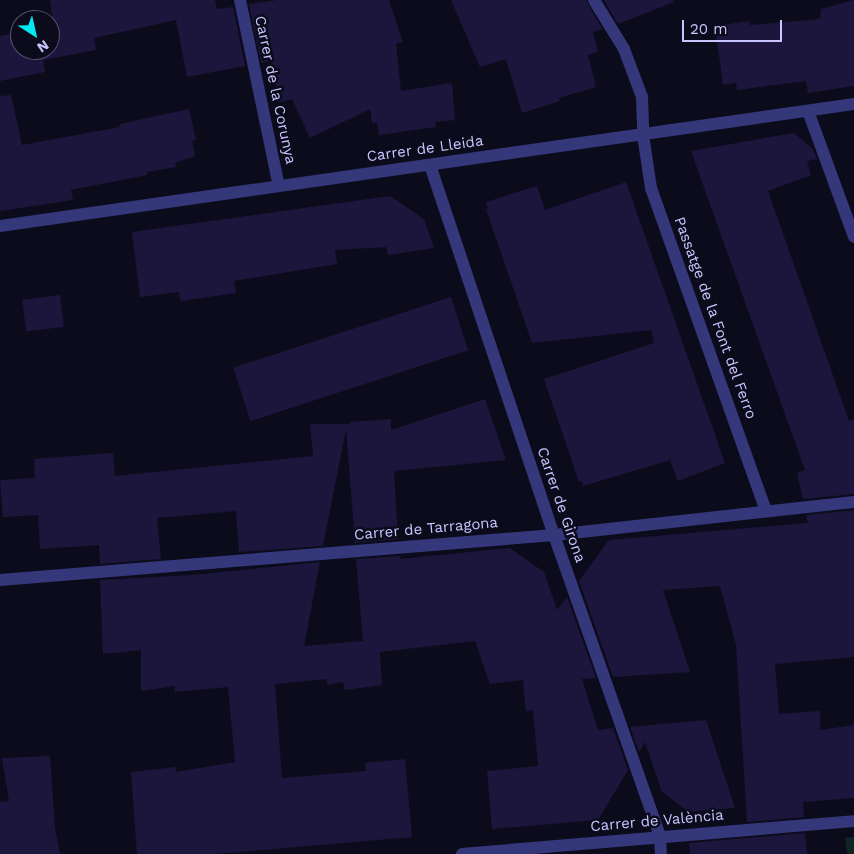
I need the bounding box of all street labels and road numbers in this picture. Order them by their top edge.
street label: Carrer de la Corunya [250,14,300,166]
street label: Carrer de Lleida [365,132,485,166]
street label: Passatge de la Font del Ferro [670,214,760,422]
street label: Carrer de Girona [533,445,589,565]
street label: Carrer de Tarragona [353,514,499,544]
street label: Carrer de València [589,806,725,836]

